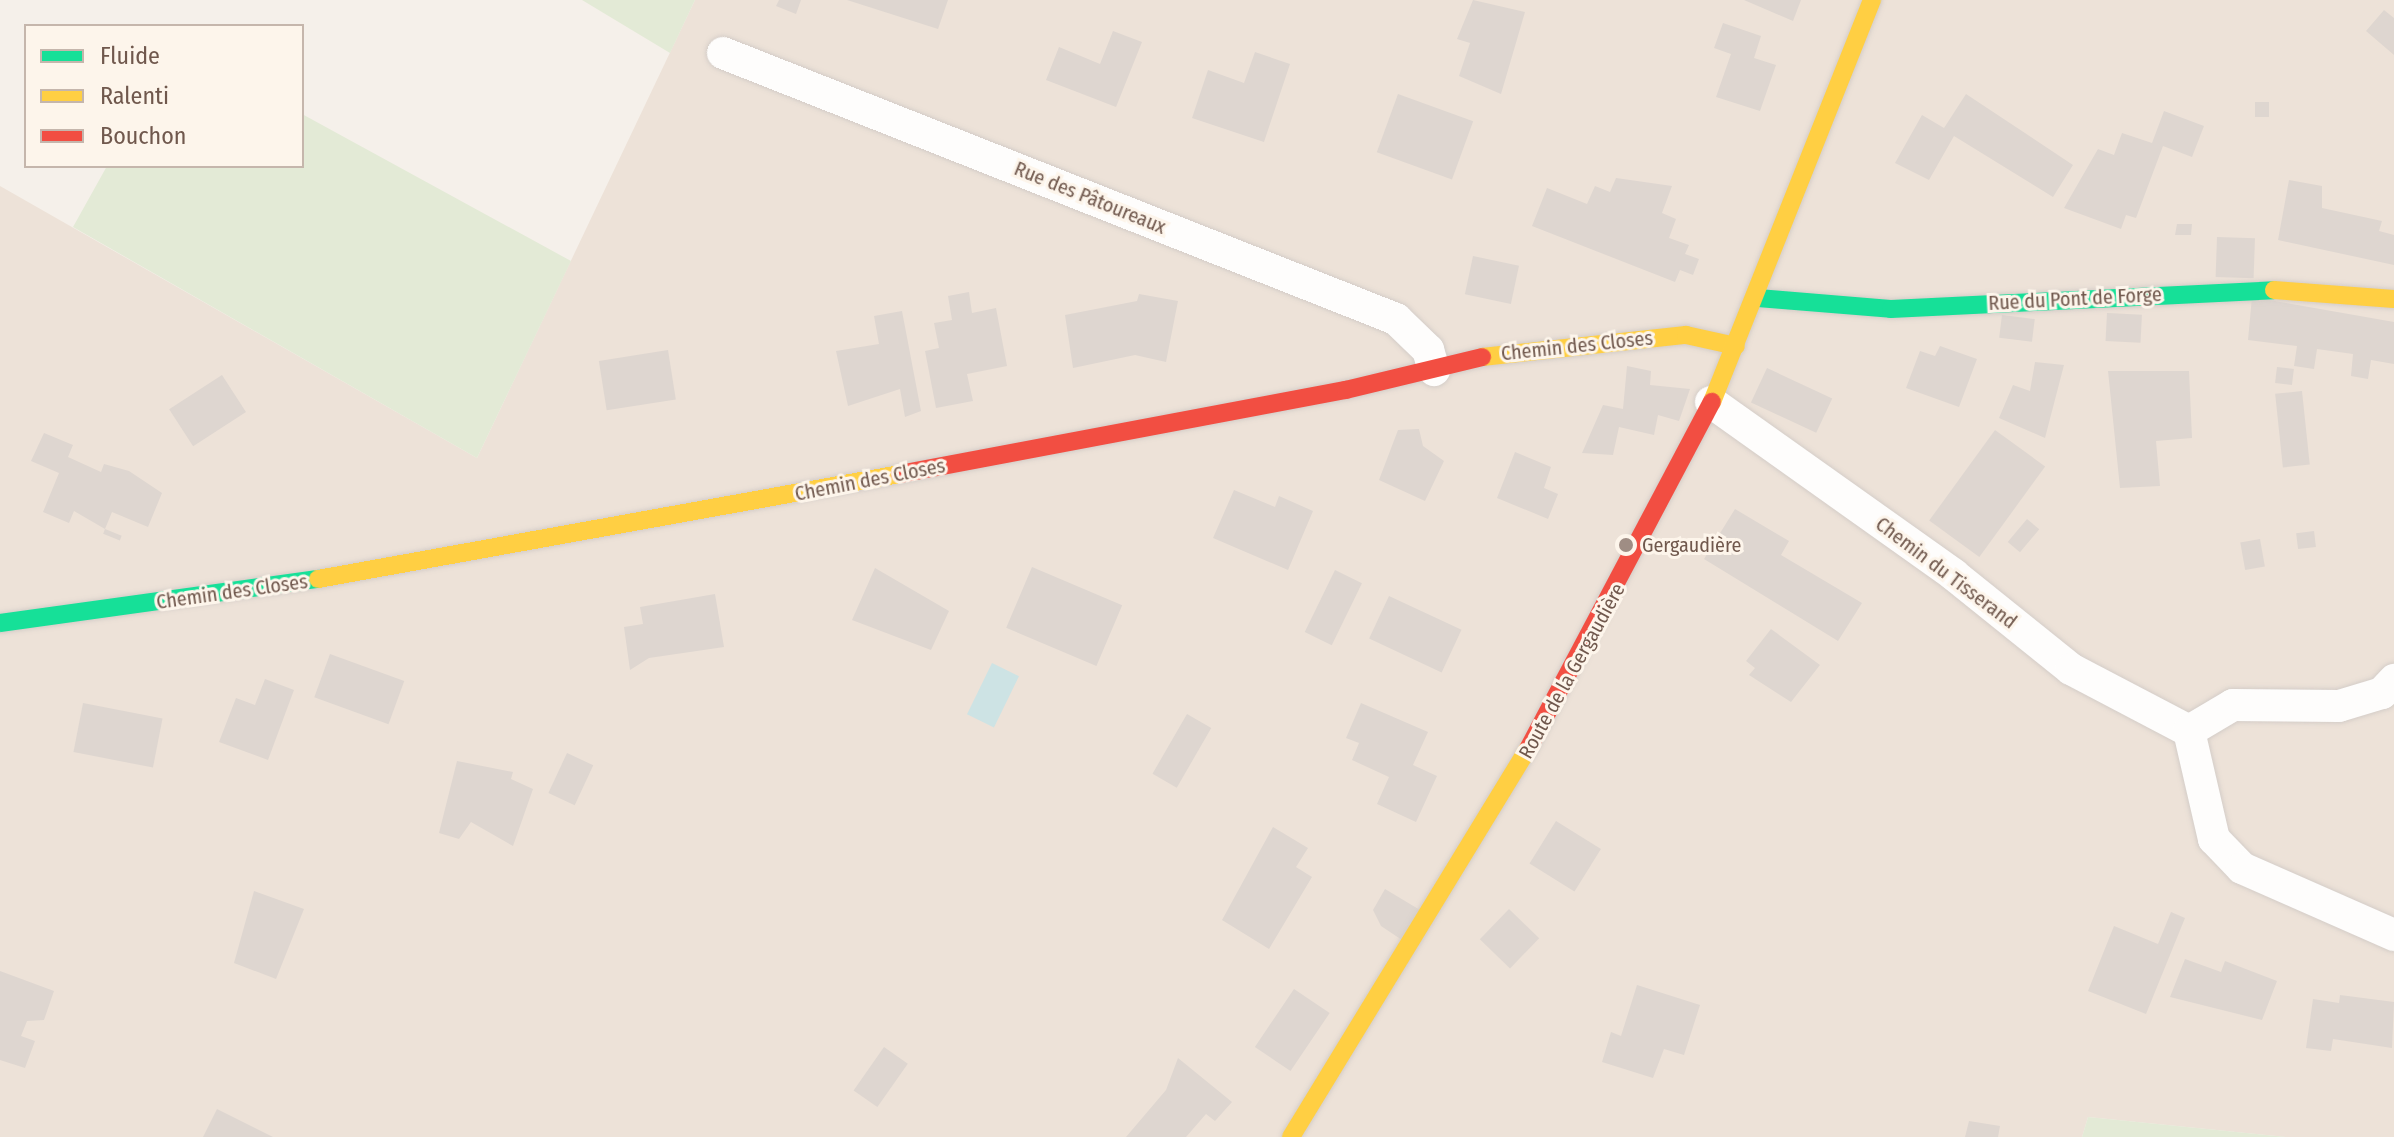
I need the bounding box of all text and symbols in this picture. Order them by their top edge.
legend [24,24,304,168]
text: Fluide [100,42,160,70]
text: Ralenti [100,82,169,110]
text: Bouchon [100,122,187,150]
street label: Rue des Pâtoureaux [1011,157,1169,239]
street label: Rue du Pont de Forge [1988,282,2162,316]
street label: Chemin des Closes [1500,326,1654,366]
street label: Chemin des Closes [793,454,947,506]
street label: Chemin du Tisserand [1871,512,2021,634]
place label: Gergaudière [1642,533,1741,557]
marker: Gergaudière [1617,536,1635,554]
street label: Chemin des Closes [155,570,309,614]
street label: Route de la Gergaudière [1514,579,1630,763]

